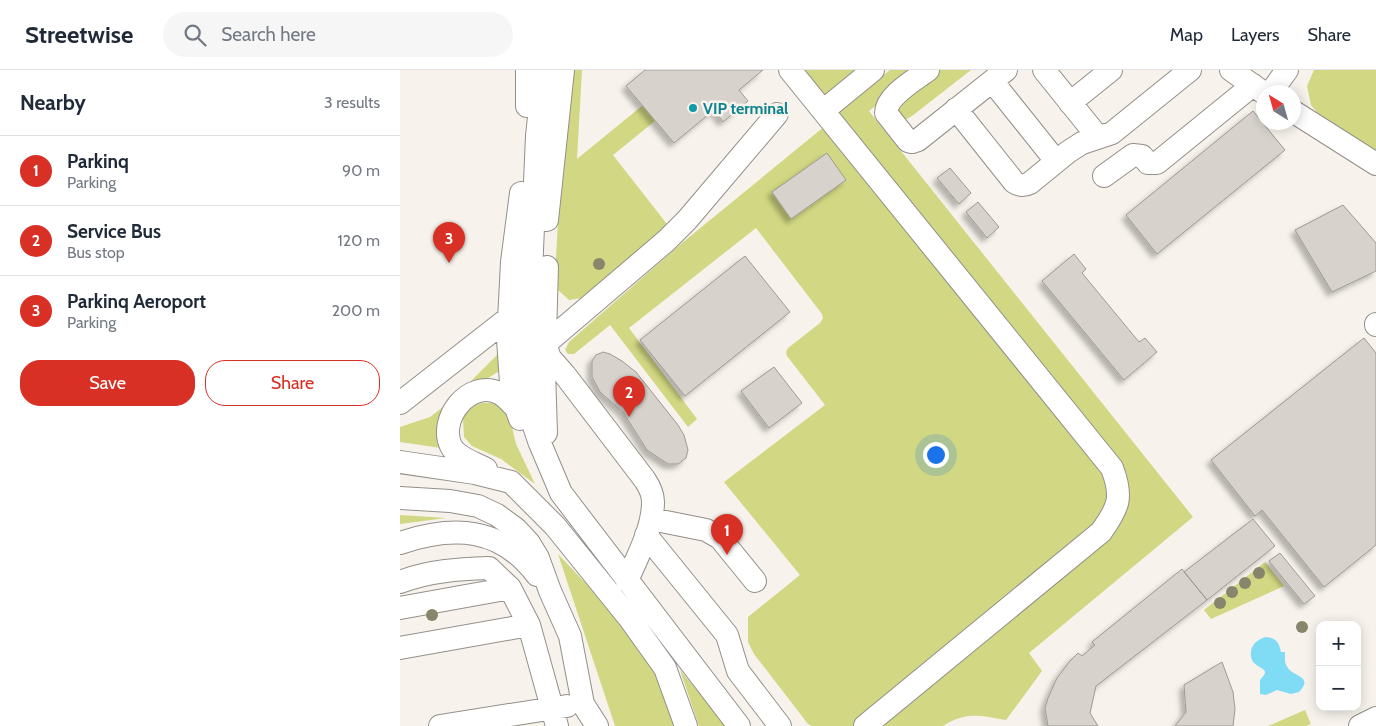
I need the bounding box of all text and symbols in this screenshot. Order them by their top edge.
search box [163,12,513,57]
text: Streetwise [25,20,133,49]
icon: search [181,21,209,49]
text: Search here [221,23,316,46]
text: Map [1170,24,1203,46]
text: Layers [1231,24,1280,46]
text: Share [1308,24,1351,46]
north arrow [1256,85,1301,130]
text: Nearby [20,90,86,115]
text: 3 results [324,93,380,112]
place label: VIP terminal [703,99,788,118]
marker: VIP terminal [687,102,699,114]
text: Parkinq [67,150,129,173]
text: 1 [33,161,39,180]
text: 90 m [342,161,380,180]
text: Parking [67,173,116,192]
text: Service Bus [67,220,161,243]
pin: 3 [433,222,465,263]
text: 2 [32,231,40,250]
text: 120 m [338,231,380,250]
text: Bus stop [67,243,125,262]
text: Parkinq Aeroport [67,290,206,313]
text: 3 [32,301,40,320]
text: 200 m [332,301,380,320]
text: Parking [67,313,116,332]
button: Save [20,360,195,406]
button: Share [205,360,380,406]
pin: 2 [613,376,645,417]
your location [923,442,949,468]
pin: 1 [711,514,743,555]
map controls [1316,621,1361,711]
button: + [1316,621,1361,666]
button: − [1316,666,1361,711]

